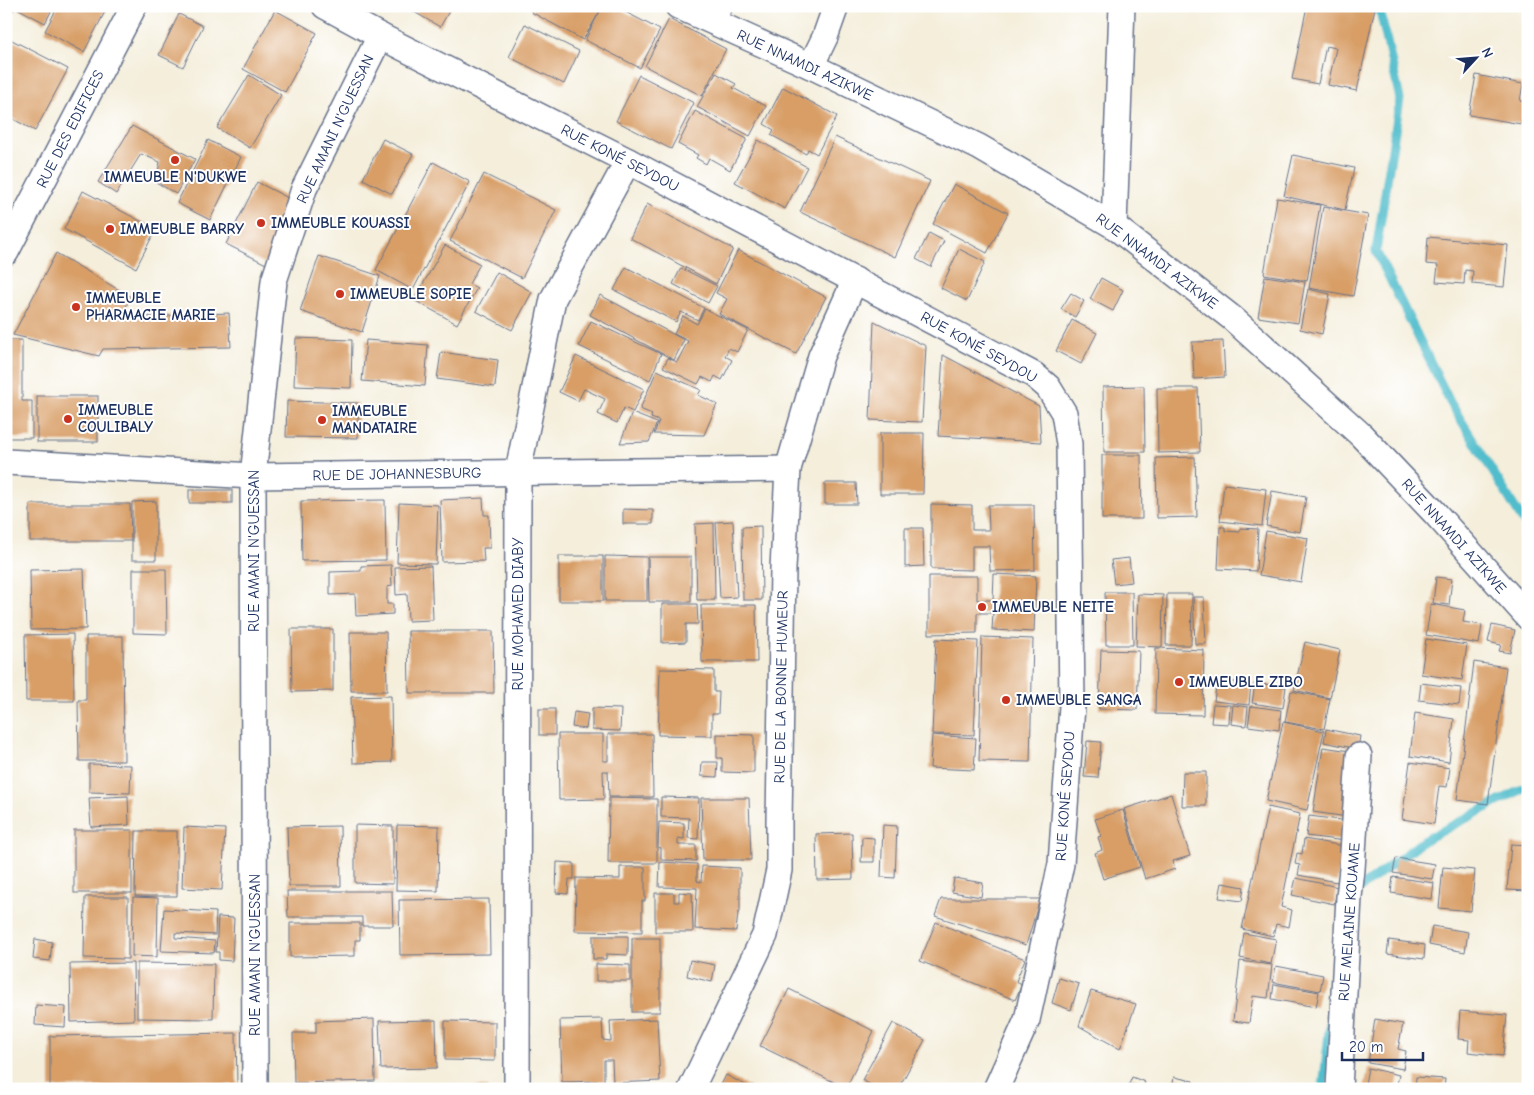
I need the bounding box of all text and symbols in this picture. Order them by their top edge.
street label: RUE NNAMDI AZIKWE [734,26,876,104]
north arrow [1452,32,1502,82]
text: N [1478,45,1497,60]
street label: RUE AMANI N'GUESSAN [293,52,377,206]
street label: RUE DES EDIFICES [33,67,107,191]
street label: RUE KONÉ SEYDOU [558,119,683,196]
marker: IMMEUBLE N'DUKWE [169,154,181,166]
place label: IMMEUBLE N'DUKWE [104,168,246,186]
street label: RUE NNAMDI AZIKWE [1092,209,1222,313]
place label: IMMEUBLE KOUASSI [271,214,409,232]
marker: IMMEUBLE KOUASSI [255,217,267,229]
place label: IMMEUBLE BARRY [120,220,244,238]
marker: IMMEUBLE BARRY [104,223,116,235]
place label: IMMEUBLE SOPIE [350,285,471,303]
marker: IMMEUBLE SOPIE [334,288,346,300]
place label: IMMEUBLE PHARMACIE MARIE [86,289,216,324]
marker: IMMEUBLE PHARMACIE MARIE [70,301,82,313]
street label: RUE KONÉ SEYDOU [918,307,1041,386]
place label: IMMEUBLE COULIBALY [78,401,153,436]
place label: IMMEUBLE MANDATAIRE [332,402,417,437]
marker: IMMEUBLE COULIBALY [62,413,74,425]
marker: IMMEUBLE MANDATAIRE [316,414,328,426]
street label: RUE DE JOHANNESBURG [312,464,482,484]
street label: RUE AMANI N'GUESSAN [245,470,263,632]
street label: RUE NNAMDI AZIKWE [1398,475,1510,597]
street label: RUE MOHAMED DIABY [509,537,527,690]
street label: RUE DE LA BONNE HUMEUR [770,590,792,784]
place label: IMMEUBLE NEITE [992,598,1114,616]
marker: IMMEUBLE NEITE [976,601,988,613]
place label: IMMEUBLE ZIBO [1189,673,1303,691]
marker: IMMEUBLE ZIBO [1173,676,1185,688]
place label: IMMEUBLE SANGA [1016,691,1142,709]
marker: IMMEUBLE SANGA [1000,694,1012,706]
street label: RUE KONÉ SEYDOU [1050,730,1079,862]
street label: RUE MELAINE KOUAME [1334,842,1364,1002]
street label: RUE AMANI N'GUESSAN [246,874,264,1036]
scale bar [1342,1030,1423,1062]
text: 20 m [1349,1038,1383,1056]

